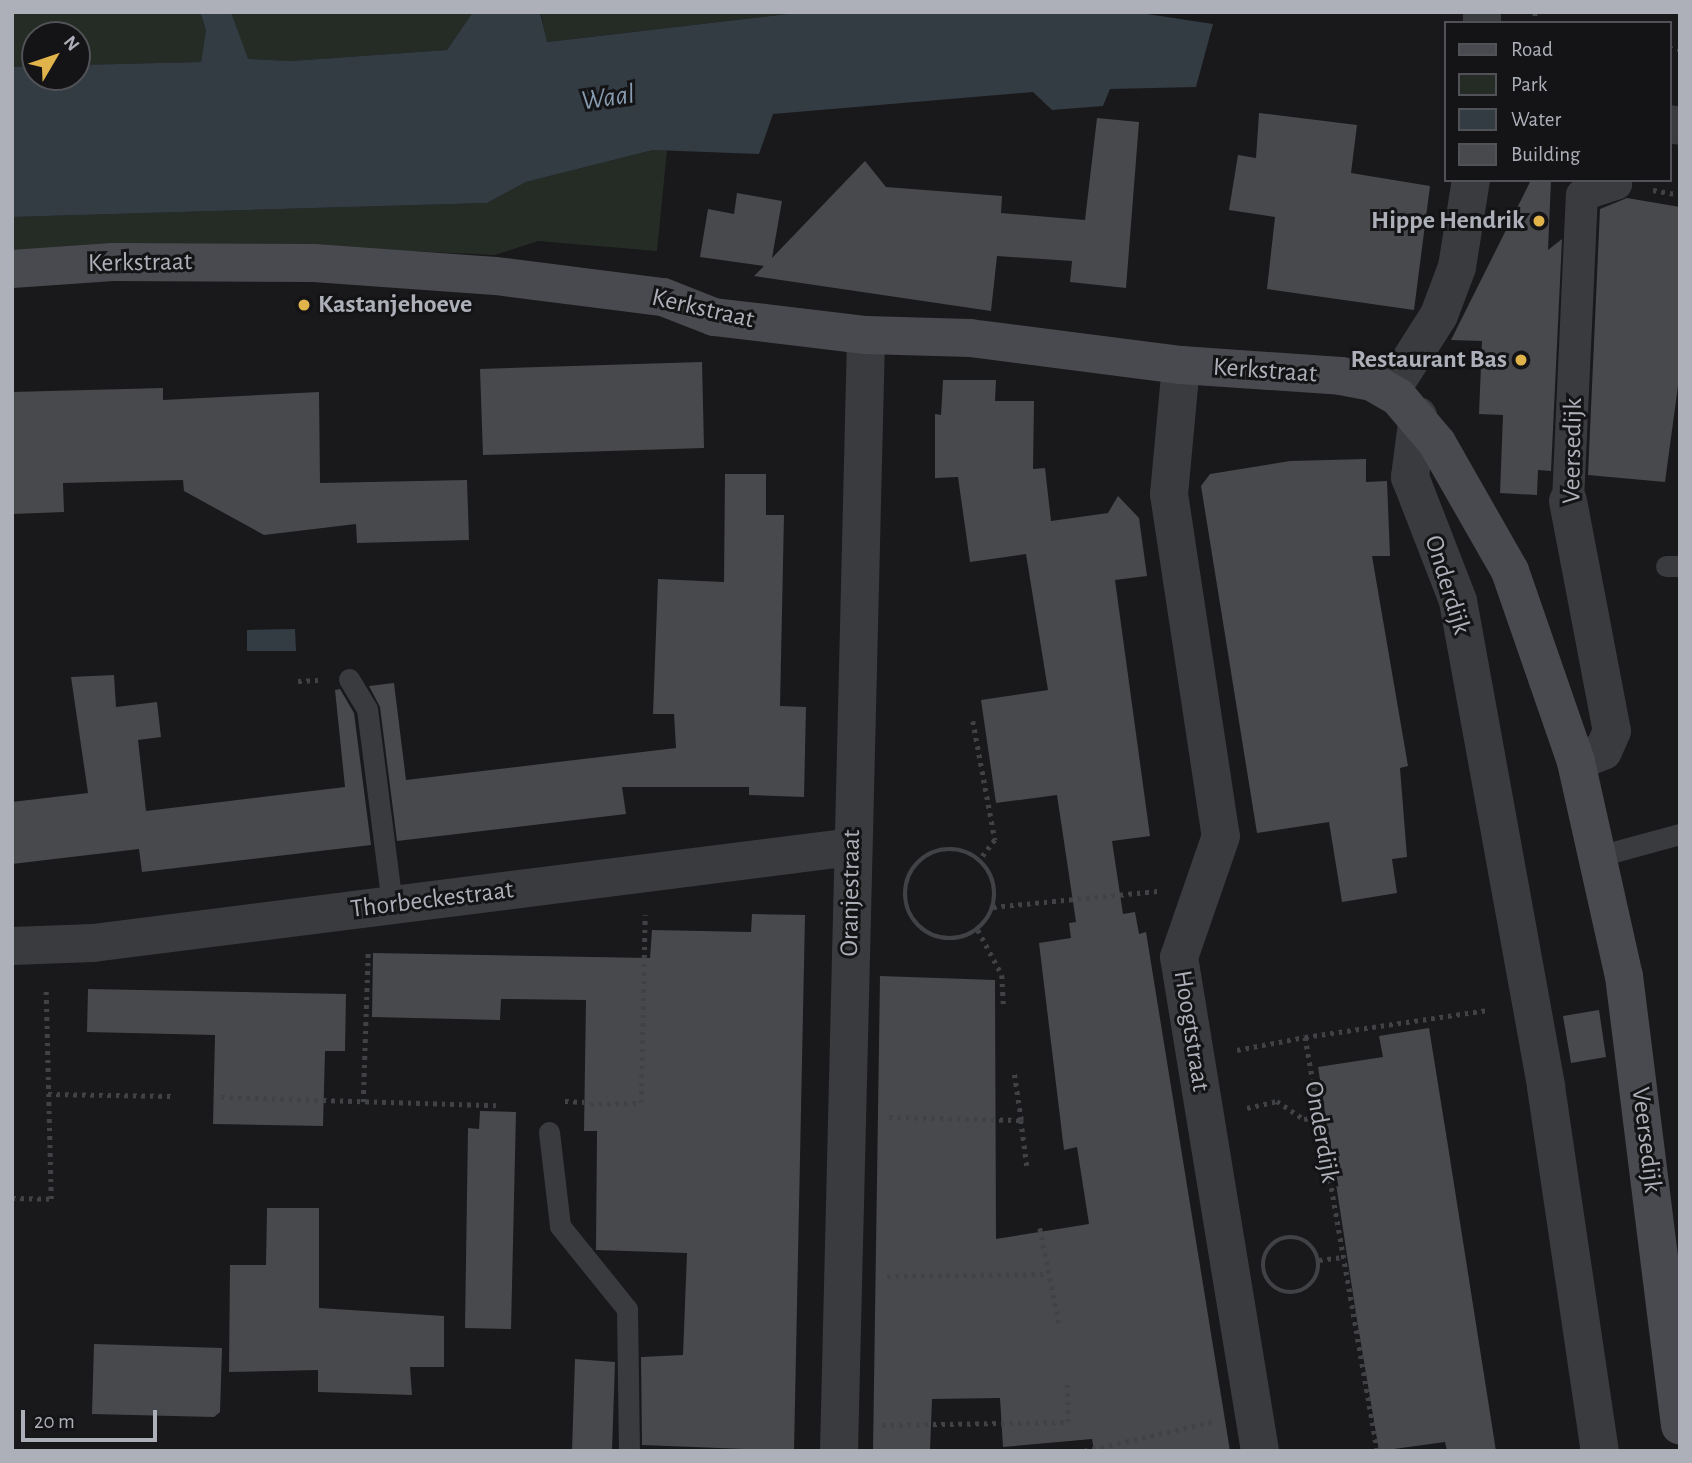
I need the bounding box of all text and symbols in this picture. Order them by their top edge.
north arrow [21,21,91,91]
legend [1444,21,1671,182]
text: N [60,33,83,55]
text: Road [1511,39,1553,60]
text: Park [1511,74,1547,95]
water label: Waal [579,78,637,118]
text: Water [1511,109,1561,130]
text: Building [1511,144,1580,165]
place label: Hippe Hendrik [1371,205,1525,237]
marker: Hippe Hendrik [1531,213,1547,229]
street label: Kerkstraat [88,246,192,280]
street label: Kerkstraat [649,282,757,336]
place label: Kastanjehoeve [318,289,472,321]
marker: Kastanjehoeve [296,297,312,313]
place label: Restaurant Bas [1350,344,1507,376]
street label: Kerkstraat [1212,352,1318,390]
marker: Restaurant Bas [1513,352,1529,368]
street label: Veersedijk [1556,398,1590,504]
street label: Onderdijk [1417,532,1477,638]
street label: Oranjestraat [834,829,868,957]
street label: Thorbeckestraat [349,875,515,925]
street label: Hoogtstraat [1166,968,1216,1094]
street label: Onderdijk [1297,1079,1345,1185]
street label: Veersedijk [1624,1085,1668,1195]
scale bar [24,1396,161,1440]
text: 20 m [34,1411,75,1432]

